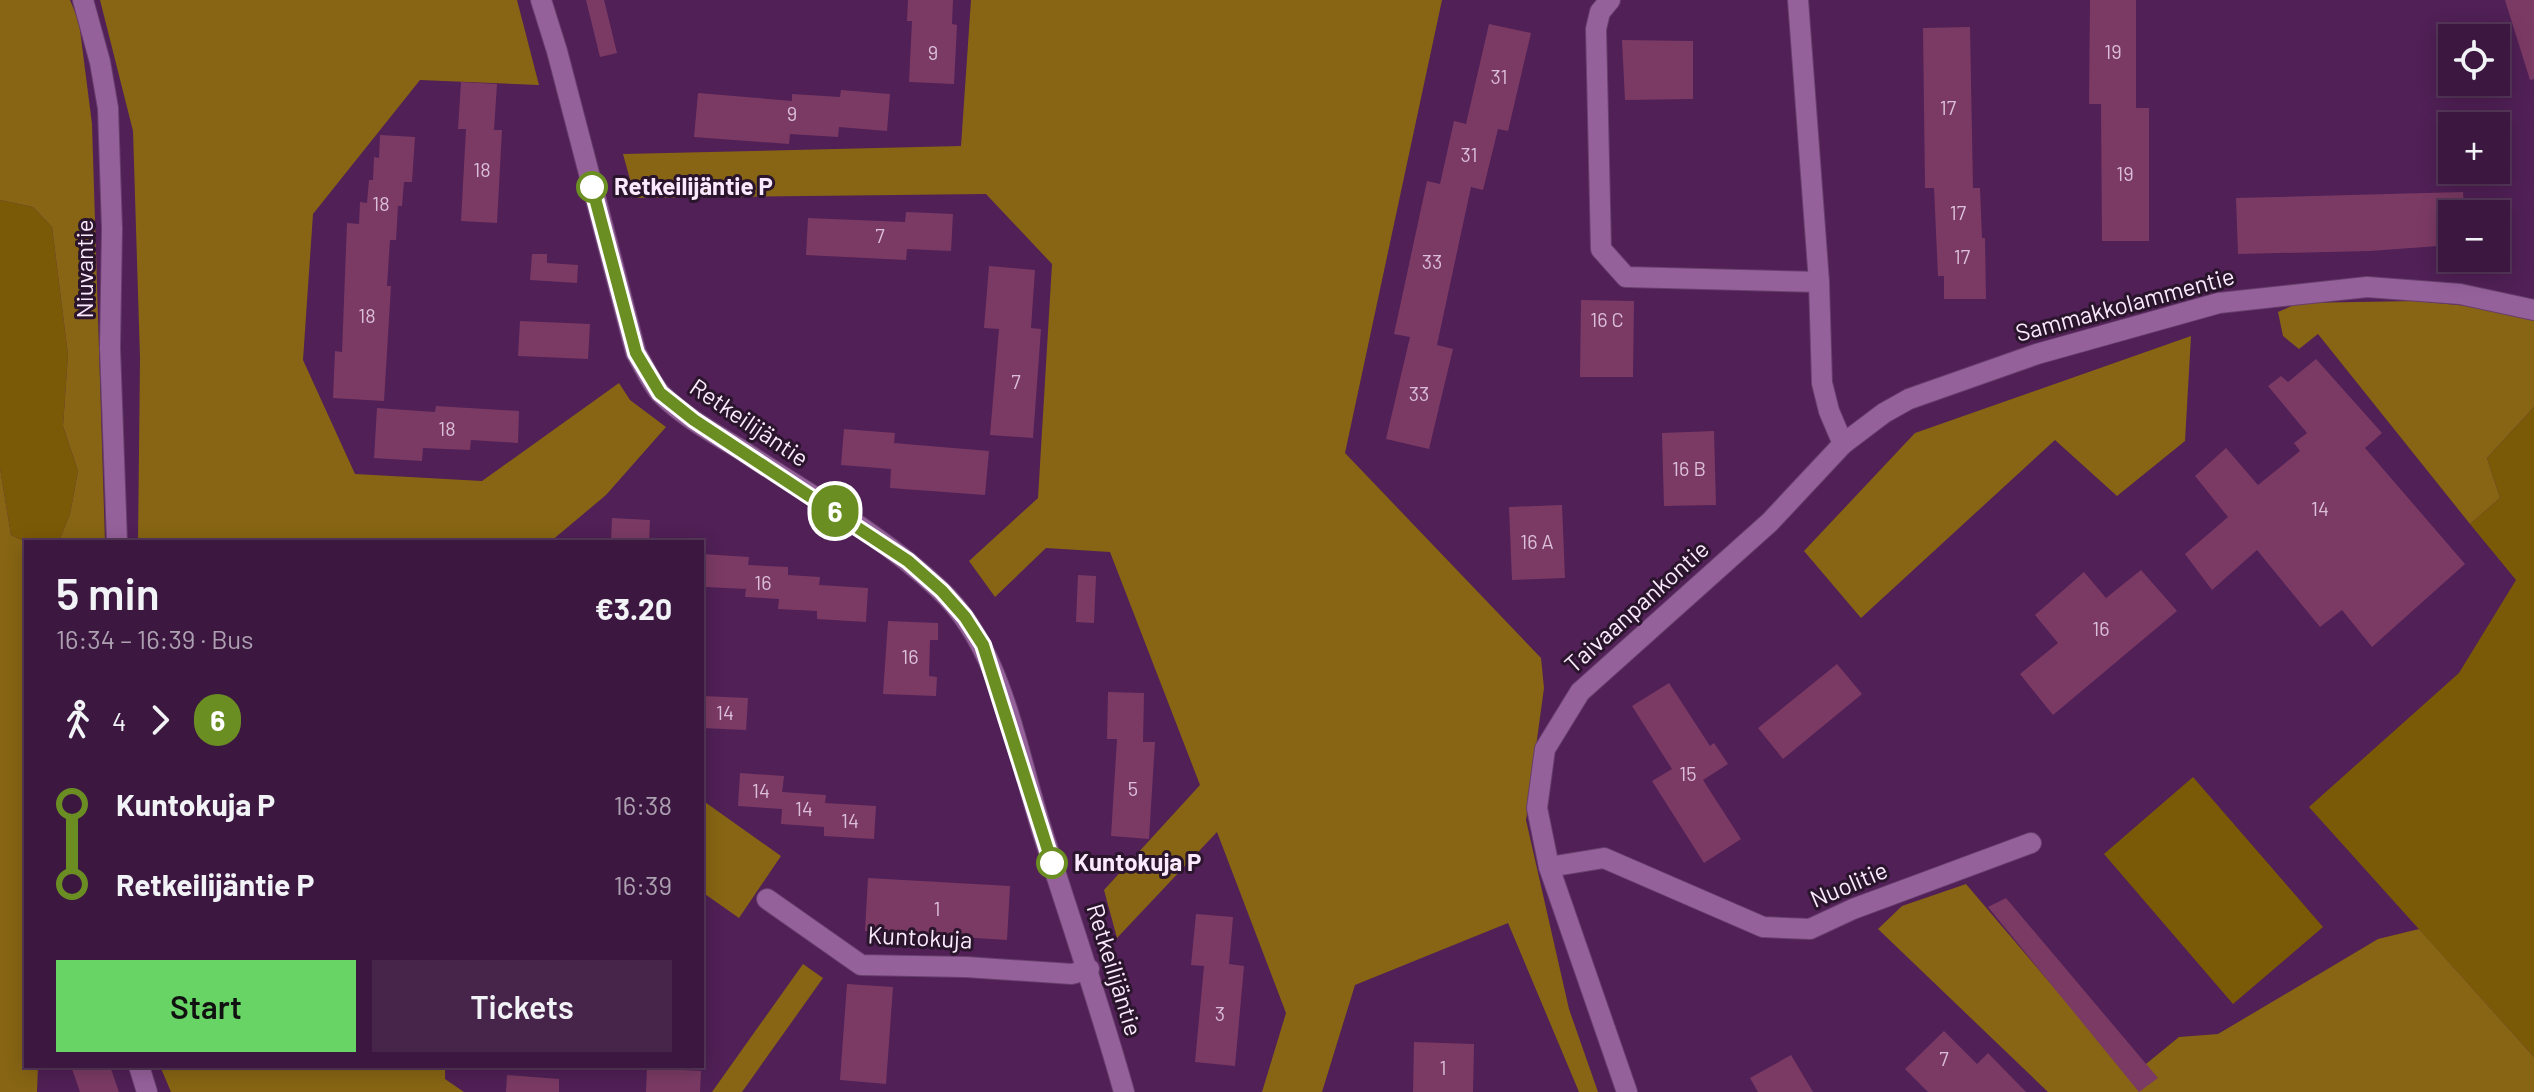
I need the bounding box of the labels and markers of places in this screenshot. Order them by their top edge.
place label: Retkeilijäntie P [614,171,773,200]
marker: Retkeilijäntie P [577,172,607,202]
place label: Kuntokuja P [1074,847,1201,876]
marker: Kuntokuja P [1037,848,1067,878]

